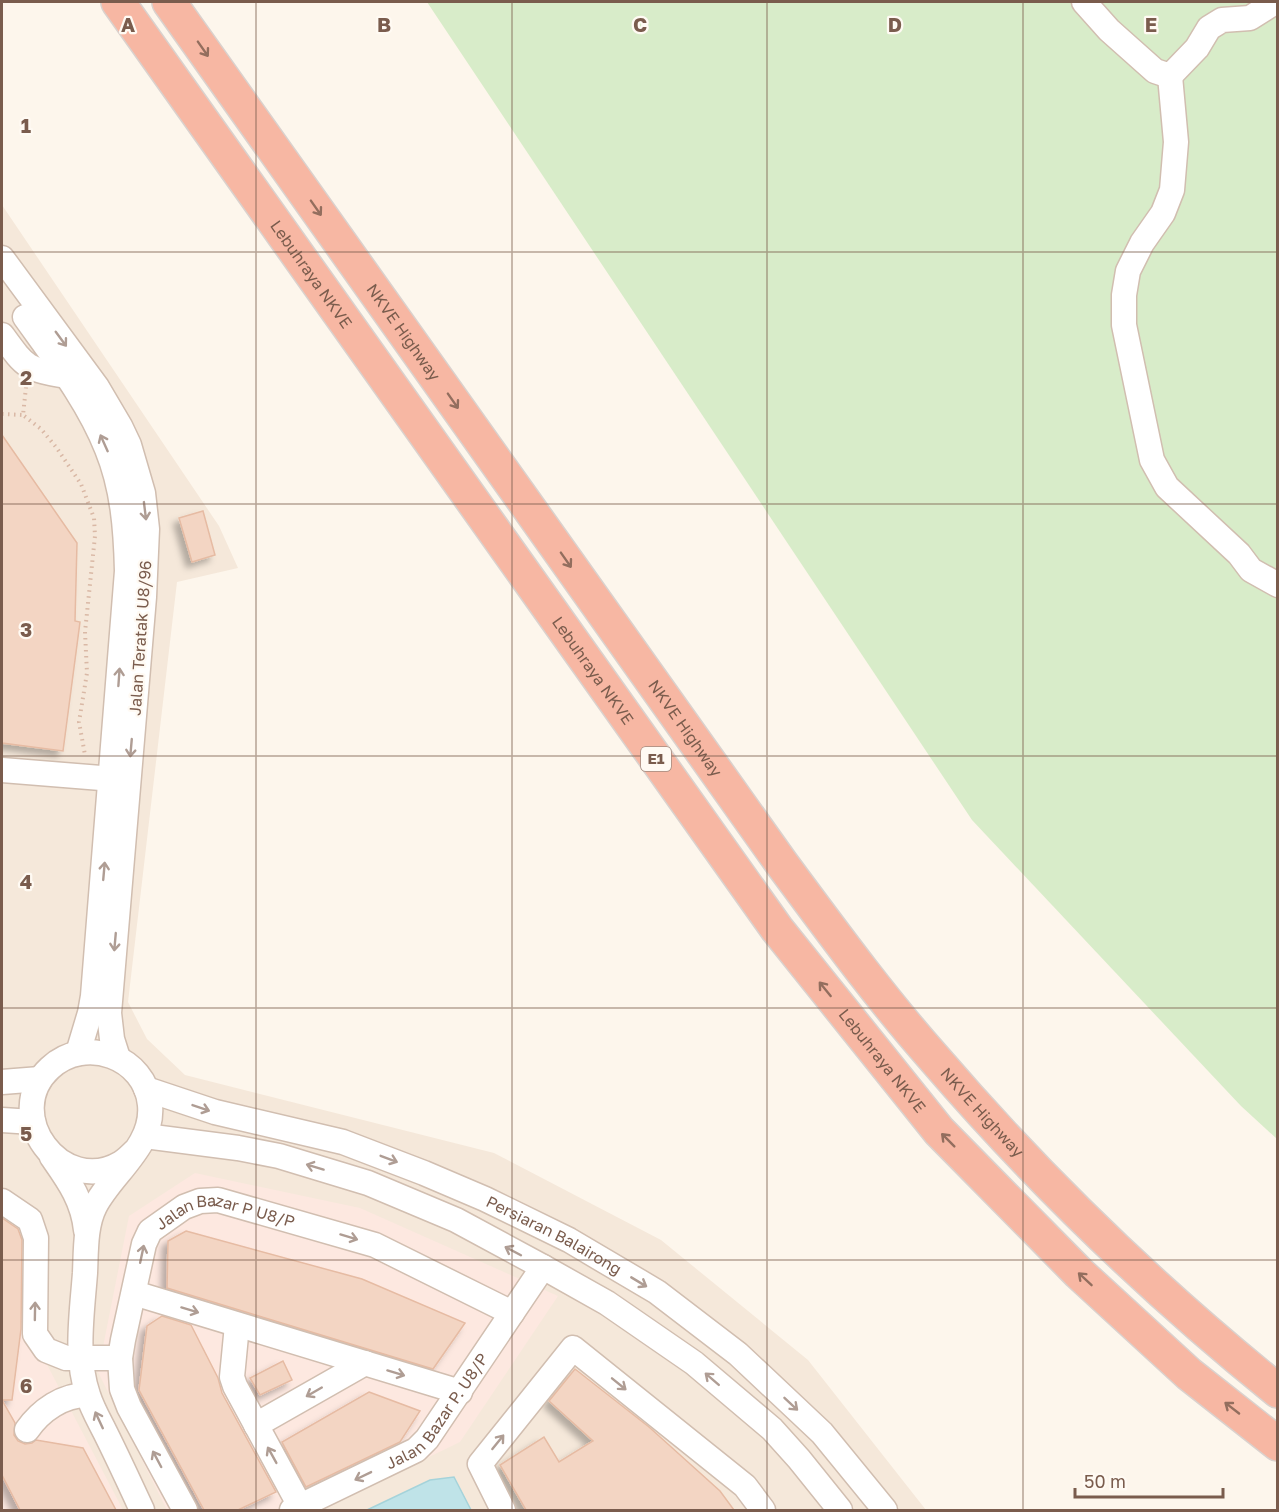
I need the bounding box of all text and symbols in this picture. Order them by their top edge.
text: A [121,12,135,36]
text: B [377,12,391,36]
text: C [633,12,647,36]
text: D [888,12,902,36]
text: E [1145,12,1157,36]
one-way arrow [197,41,209,57]
text: 1 [21,113,31,137]
one-way arrow [310,200,322,216]
street label: Lebuhraya NKVE [266,216,357,332]
street label: NKVE Highway [362,280,445,384]
one-way arrow [55,330,67,346]
text: 2 [20,365,32,389]
one-way arrow [447,393,459,409]
one-way arrow [98,435,109,453]
one-way arrow [140,501,151,521]
one-way arrow [560,552,572,568]
street label: Jalan Teratak U8/96 [125,560,155,716]
street label: Lebuhraya NKVE [548,612,638,728]
text: 3 [20,617,32,641]
one-way arrow [114,667,125,687]
street label: NKVE Highway [644,676,727,780]
one-way arrow [125,737,136,757]
road number: E1 [641,747,671,771]
one-way arrow [98,862,109,882]
text: 4 [20,869,32,893]
one-way arrow [109,931,120,951]
one-way arrow [818,982,832,997]
street label: Lebuhraya NKVE [835,1004,930,1117]
street label: NKVE Highway [937,1063,1028,1161]
one-way arrow [191,1103,210,1114]
text: 5 [20,1121,32,1145]
one-way arrow [941,1133,956,1148]
one-way arrow [379,1155,398,1166]
one-way arrow [306,1161,325,1172]
text: Jalan Bazar P U8/P [151,1190,297,1234]
street label: Persiaran Balairong [483,1191,625,1279]
street label: Jalan Bazar P U8/P [153,1215,301,1239]
one-way arrow [339,1232,358,1243]
one-way arrow [137,1244,148,1264]
one-way arrow [505,1245,523,1256]
one-way arrow [1078,1272,1093,1286]
one-way arrow [630,1276,647,1288]
one-way arrow [29,1301,41,1321]
one-way arrow [180,1305,199,1316]
street label: Jalan Bazar P. U8/P [382,1349,492,1473]
one-way arrow [386,1368,405,1379]
one-way arrow [704,1372,720,1385]
text: 6 [20,1373,32,1397]
one-way arrow [610,1378,626,1391]
one-way arrow [306,1387,323,1399]
one-way arrow [783,1397,798,1411]
one-way arrow [1224,1401,1240,1414]
one-way arrow [93,1411,105,1429]
one-way arrow [491,1434,504,1450]
one-way arrow [266,1447,278,1464]
one-way arrow [151,1451,163,1468]
scale bar [1075,1461,1224,1499]
text: 50 m [1084,1470,1126,1492]
one-way arrow [354,1471,372,1483]

